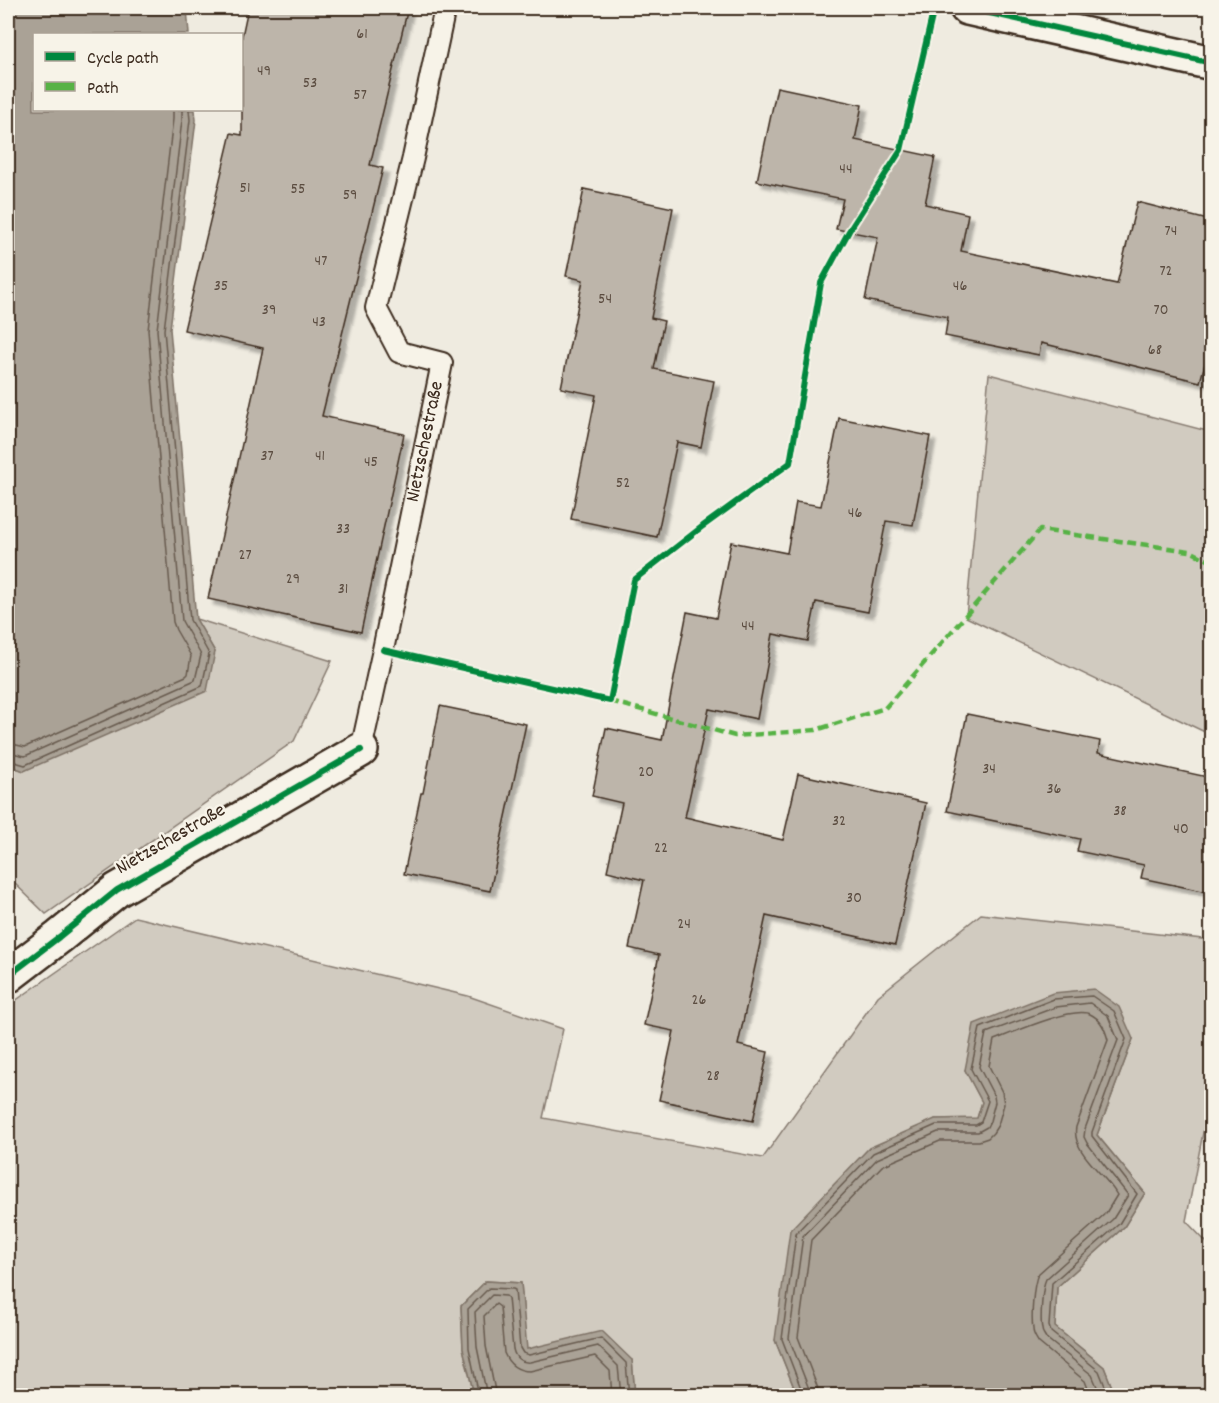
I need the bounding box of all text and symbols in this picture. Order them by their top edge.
house number: 61 [356,23,368,46]
legend [33,33,243,111]
text: Cycle path [87,47,158,72]
house number: 49 [257,60,271,83]
house number: 53 [303,72,317,95]
text: Path [87,77,119,102]
house number: 57 [353,84,367,107]
house number: 44 [839,158,853,181]
house number: 51 [240,177,250,200]
house number: 55 [291,178,305,201]
house number: 59 [343,184,357,207]
house number: 74 [1165,220,1177,243]
house number: 47 [315,250,327,273]
house number: 72 [1159,260,1173,283]
house number: 35 [214,275,228,298]
house number: 46 [953,275,967,298]
house number: 54 [598,288,612,311]
house number: 39 [262,299,276,322]
house number: 70 [1154,299,1168,322]
house number: 43 [312,311,326,334]
house number: 68 [1148,339,1162,362]
street label: Nietzschestraße [400,379,452,505]
house number: 37 [260,445,274,468]
house number: 41 [315,445,325,468]
house number: 45 [364,451,378,474]
house number: 52 [616,472,630,495]
house number: 46 [848,502,862,525]
house number: 33 [336,518,350,541]
house number: 27 [238,544,252,567]
house number: 29 [286,568,300,591]
house number: 31 [338,578,348,601]
house number: 44 [741,615,755,638]
house number: 34 [982,758,996,781]
house number: 20 [638,761,654,784]
house number: 36 [1047,778,1062,801]
street label: Nietzschestraße [111,797,231,883]
house number: 38 [1113,800,1127,823]
house number: 32 [832,810,846,833]
house number: 40 [1173,818,1189,841]
house number: 22 [654,837,668,860]
house number: 30 [846,887,862,910]
house number: 24 [677,913,691,936]
house number: 26 [692,989,707,1012]
house number: 28 [706,1065,720,1088]

